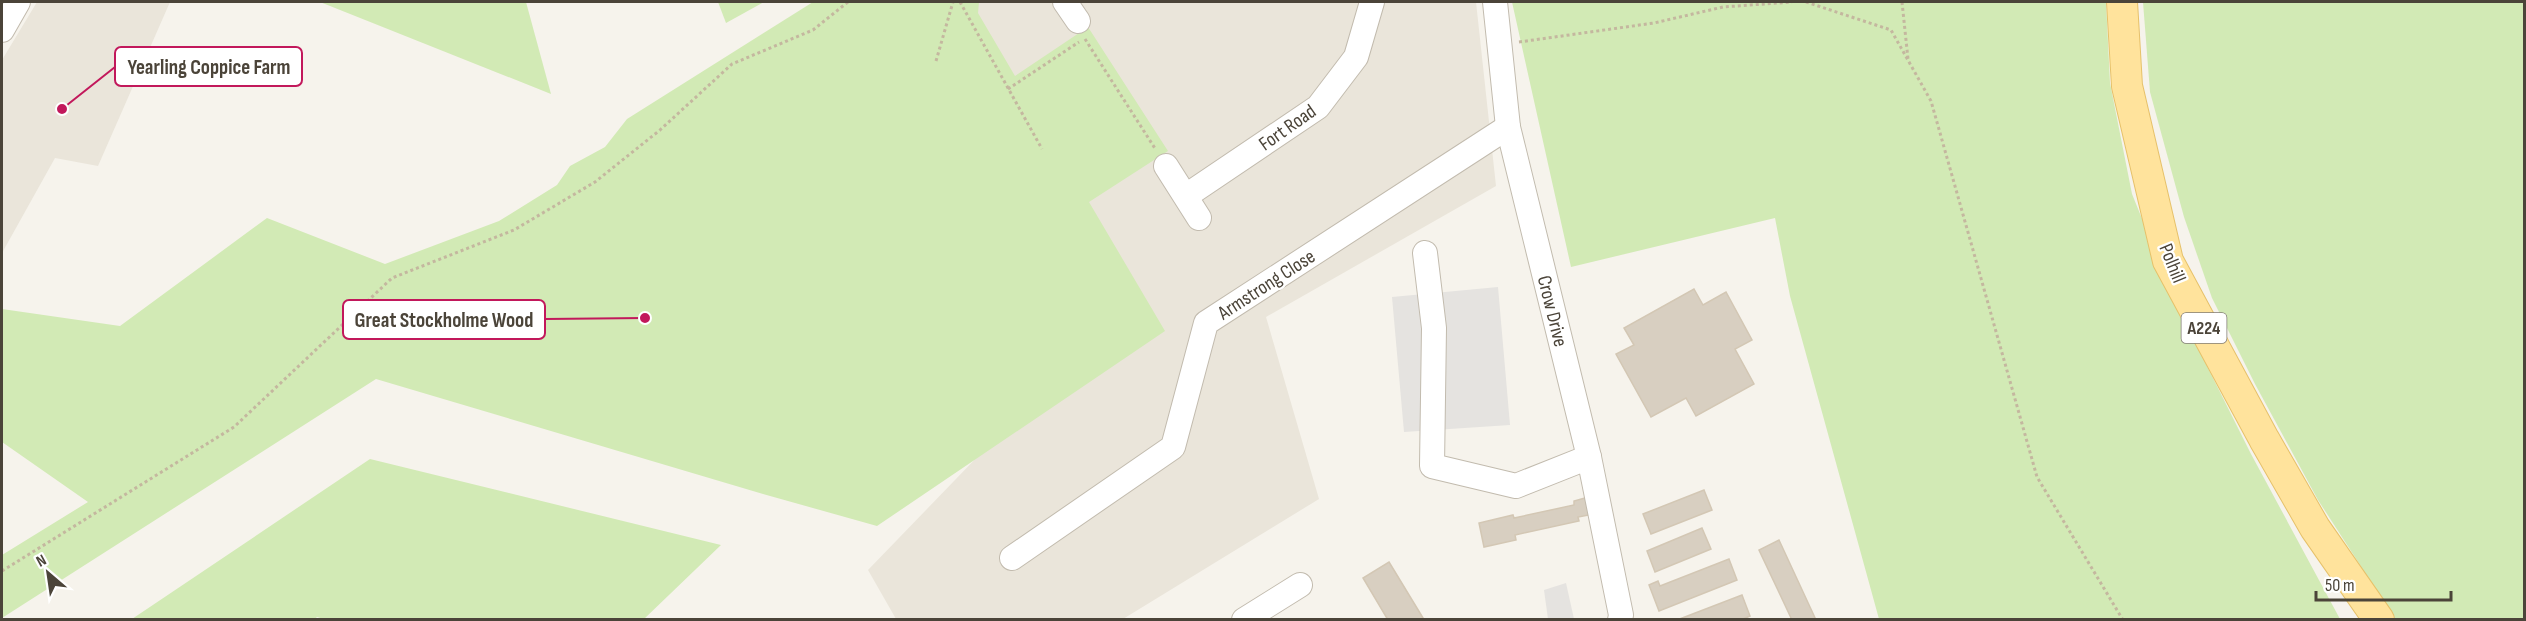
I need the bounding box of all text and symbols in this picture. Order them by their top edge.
callout: Yearling Coppice Farm [115,47,302,86]
text: Yearling Coppice Farm [127,55,291,80]
street label: Fort Road [1254,100,1321,156]
street label: Polhill [2153,240,2191,287]
street label: Armstrong Close [1213,244,1320,326]
street label: Crow Drive [1532,273,1572,349]
callout: Great Stockholme Wood [343,300,545,339]
text: Great Stockholme Wood [355,308,533,333]
road number: A224 [2182,313,2226,343]
north arrow [18,543,78,603]
text: N [33,551,50,572]
scale bar [2316,564,2451,602]
text: 50 m [2325,575,2355,596]

